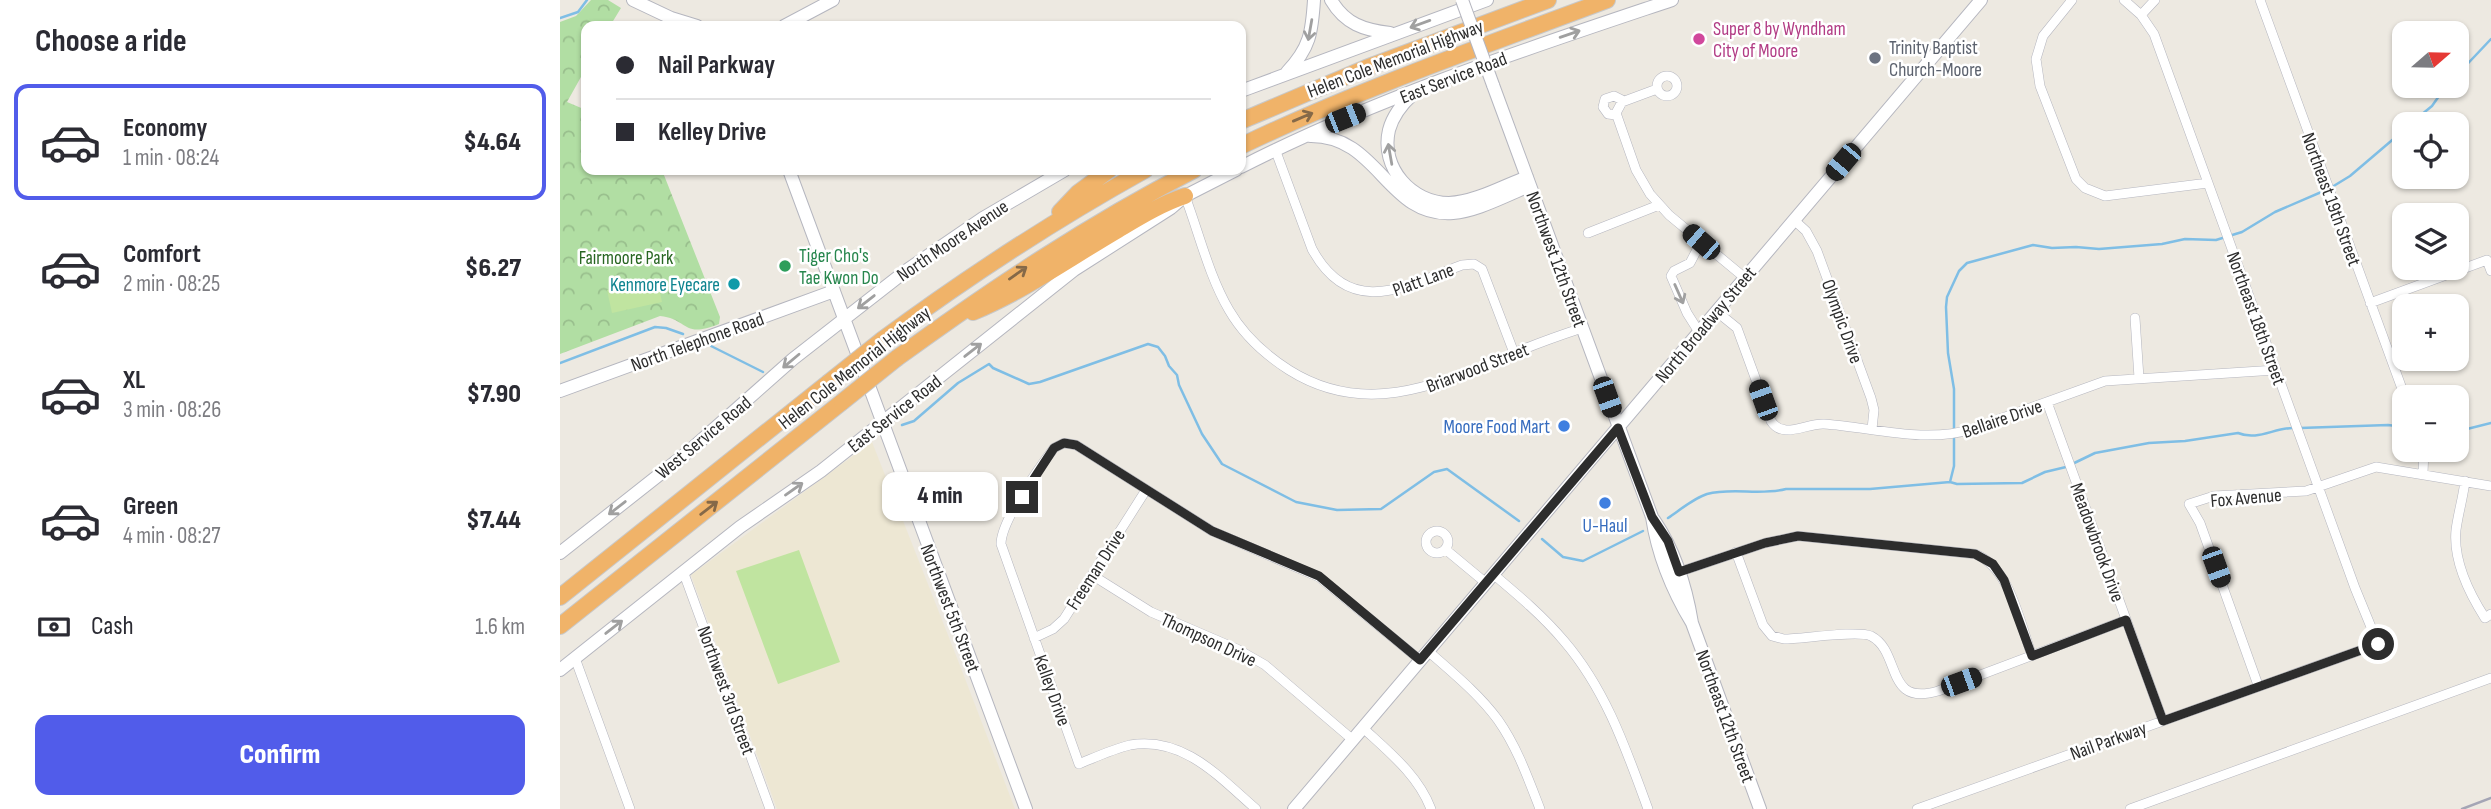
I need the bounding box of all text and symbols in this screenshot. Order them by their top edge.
street label: Helen Cole Memorial Highway [1304,15,1487,104]
one-way arrow [1303,18,1317,41]
place label: Super 8 by Wyndham City of Moore [1713,18,1846,63]
one-way arrow [1409,19,1431,32]
north arrow [2392,21,2469,98]
map controls [2392,21,2469,462]
text: Choose a ride [35,22,187,61]
one-way arrow [1559,27,1581,40]
marker: Super 8 by Wyndham City of Moore [1691,31,1707,47]
place label: Trinity Baptist Church-Moore [1889,37,1982,82]
street label: East Service Road [1397,47,1510,109]
text: Nail Parkway [658,50,775,81]
marker: Trinity Baptist Church-Moore [1867,50,1883,66]
car [1322,100,1369,136]
one-way arrow [1291,110,1313,123]
icon: car [39,111,102,174]
button: locate [2392,112,2469,189]
text: Economy [123,113,207,144]
text: Kelley Drive [658,117,766,148]
text: $4.64 [464,127,521,158]
street label: Northeast 19th Street [2296,130,2365,269]
car [1822,139,1865,185]
one-way arrow [1383,143,1396,166]
text: 1 min · 08:24 [123,144,219,172]
street label: Northwest 12th Street [1520,188,1591,331]
street label: North Moore Avenue [893,195,1013,287]
button: layers [2392,203,2469,280]
car [1679,220,1724,264]
icon: car [39,237,102,300]
text: Comfort [123,239,201,270]
place label: Tiger Cho's Tae Kwon Do [799,245,879,290]
park label: Fairmoore Park [579,247,674,270]
street label: Northeast 18th Street [2221,249,2290,388]
text: $6.27 [465,253,521,284]
marker: Tiger Cho's Tae Kwon Do [777,258,793,274]
street label: Platt Lane [1390,259,1457,302]
street label: North Broadway Street [1651,262,1762,388]
one-way arrow [1008,266,1027,280]
text: 2 min · 08:25 [123,270,220,298]
place label: Kenmore Eyecare [610,274,720,297]
marker: Kenmore Eyecare [726,276,742,292]
street label: Olympic Drive [1816,276,1867,367]
one-way arrow [1673,282,1686,304]
one-way arrow [857,294,875,309]
button: + [2392,294,2469,371]
street label: Helen Cole Memorial Highway [774,301,936,435]
street label: North Telephone Road [628,308,767,377]
street label: Briarwood Street [1423,338,1532,398]
one-way arrow [964,342,982,358]
one-way arrow [783,353,801,369]
icon: car [39,363,102,426]
text: XL [123,365,145,396]
street label: East Service Road [843,370,946,458]
car [1590,374,1625,420]
car [1746,377,1781,423]
text: $7.90 [467,379,521,410]
button: − [2392,385,2469,462]
street label: West Service Road [652,392,756,485]
street label: Bellaire Drive [1960,395,2045,444]
text: 3 min · 08:26 [123,396,221,424]
place label: Moore Food Mart [1443,416,1550,439]
marker: Moore Food Mart [1556,418,1572,434]
callout: 4 min [882,472,998,522]
street label: Meadowbrook Drive [2064,480,2129,605]
route end [1006,481,1038,513]
one-way arrow [784,482,803,496]
text: 4 min [917,482,963,510]
street label: Fox Avenue [2210,484,2283,513]
icon: car [39,489,102,552]
text: Green [123,491,178,522]
marker: U-Haul [1597,495,1613,511]
one-way arrow [609,500,627,516]
one-way arrow [700,500,718,516]
text: $7.44 [466,505,521,536]
place label: U-Haul [1583,515,1627,538]
text: 4 min · 08:27 [123,522,220,550]
street label: Freeman Drive [1062,525,1131,614]
street label: Northwest 5th Street [915,541,985,676]
car [2199,544,2234,590]
icon: cash [35,608,73,646]
street label: Thompson Drive [1157,608,1260,672]
text: Cash [91,611,134,642]
text: 1.6 km [475,613,525,641]
one-way arrow [604,620,622,635]
street label: Northwest 3rd Street [692,623,760,758]
route start [2362,628,2394,660]
street label: Northeast 12th Street [1690,647,1759,786]
street label: Kelley Drive [1028,652,1075,729]
car [1938,665,1985,699]
button: Confirm [35,715,525,795]
street label: Nail Parkway [2067,717,2151,766]

